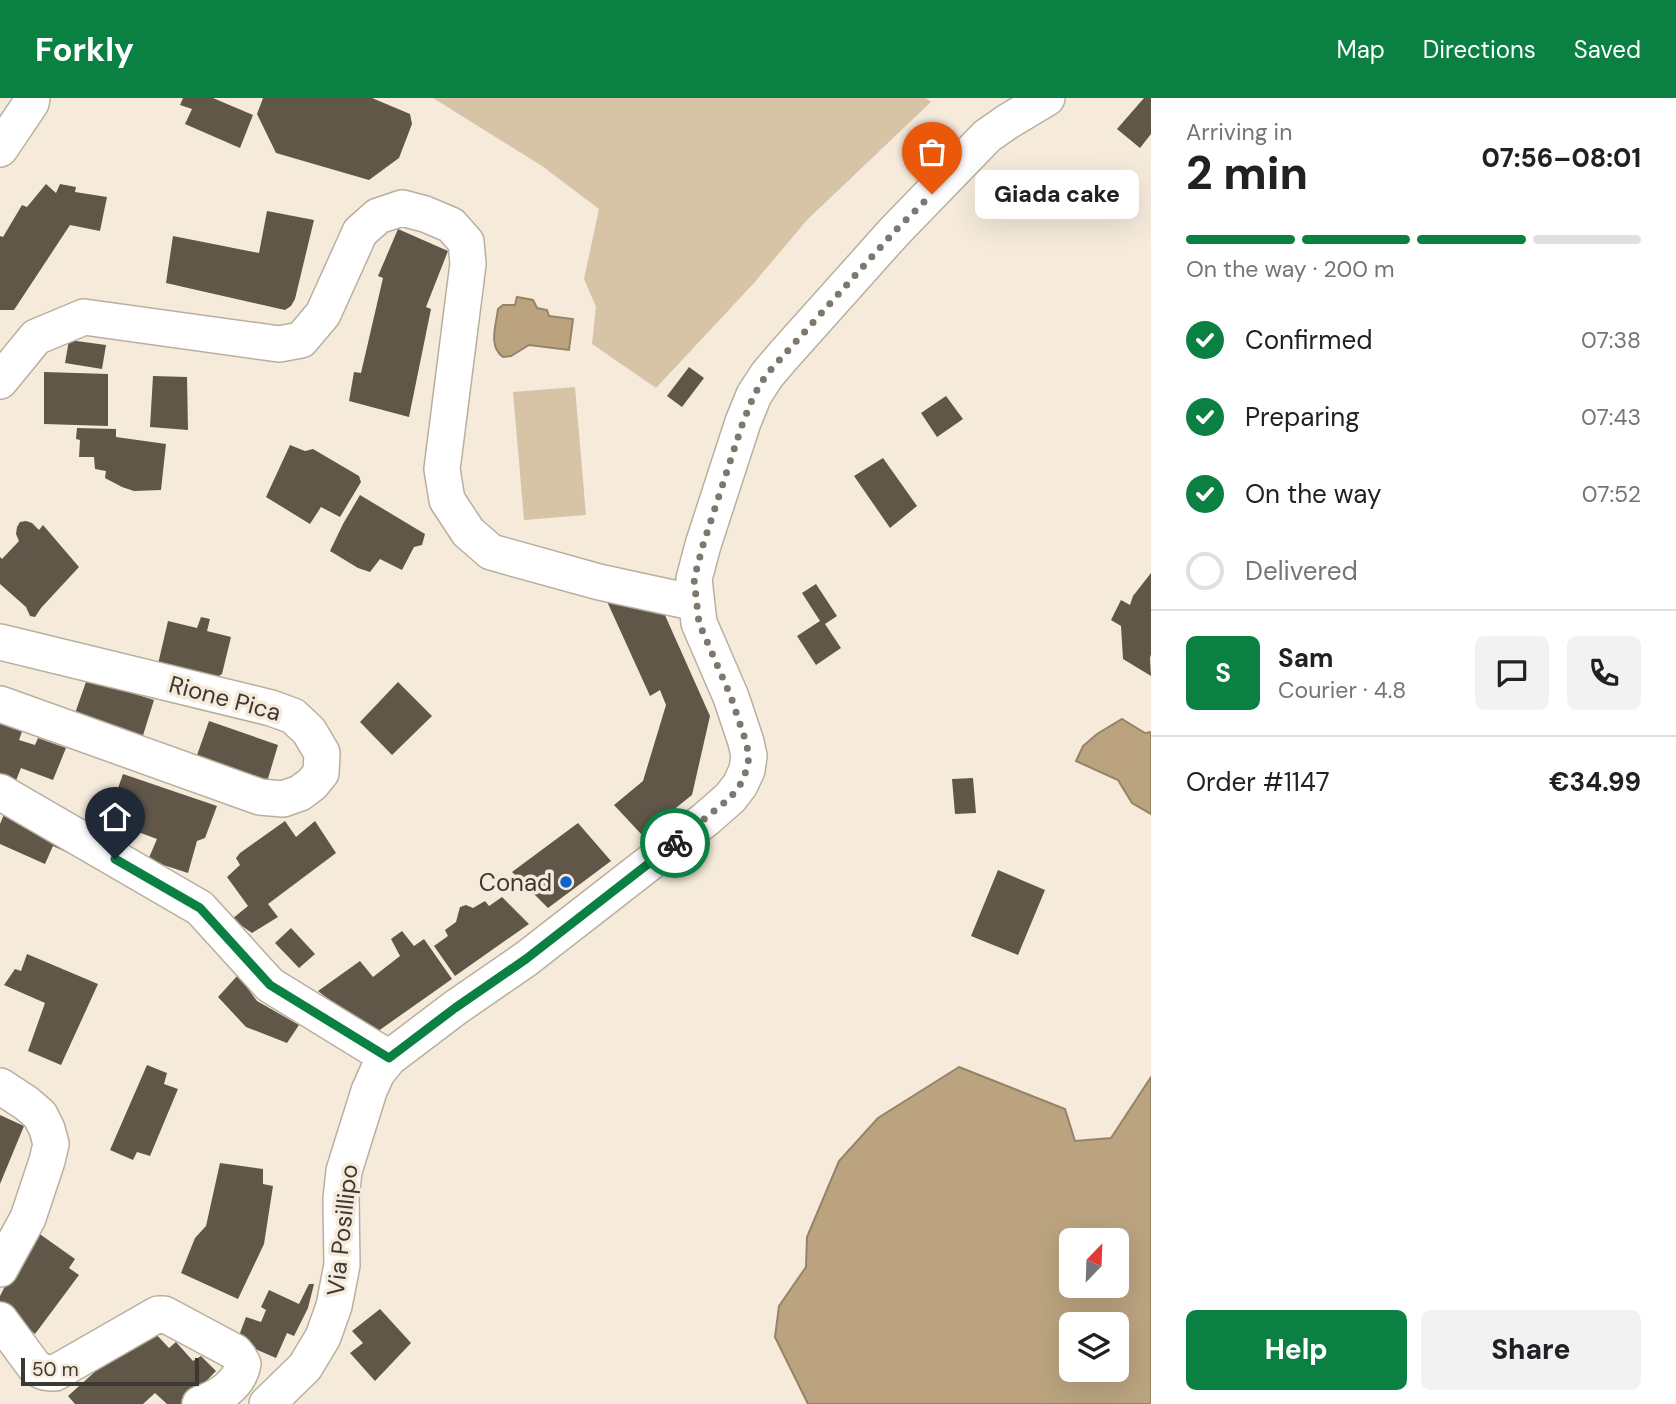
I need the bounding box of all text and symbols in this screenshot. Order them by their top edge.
text: Forkly [35,28,134,71]
text: Map [1337,34,1385,65]
text: Directions [1423,34,1536,65]
text: Saved [1574,34,1641,65]
text: Arriving in [1186,117,1292,147]
pin [902,122,962,194]
icon: bag [913,133,951,171]
text: 07:56–08:01 [1482,141,1641,175]
text: 2 min [1186,143,1308,203]
callout: Giada cake [974,170,1138,218]
text: Giada cake [994,179,1120,209]
text: On the way · 200 m [1186,254,1395,284]
icon: check [1186,321,1224,359]
text: Confirmed [1245,323,1372,357]
text: 07:38 [1581,325,1641,355]
icon: check [1186,398,1224,436]
text: Preparing [1245,400,1360,434]
text: 07:43 [1581,402,1641,432]
icon: check [1186,475,1224,513]
text: On the way [1245,477,1381,511]
text: 07:52 [1582,479,1641,509]
text: Delivered [1245,554,1358,588]
button: chat [1475,636,1549,710]
button: phone [1567,636,1641,710]
text: Sam [1278,641,1333,675]
text: S [1215,656,1231,690]
street label: Rione Pica [166,668,284,728]
text: Courier · 4.8 [1278,675,1406,705]
text: Order #1147 [1186,765,1330,799]
text: €34.99 [1549,765,1641,799]
pin [85,787,145,859]
icon: home [96,798,134,836]
courier [640,808,710,878]
icon: bike [656,824,694,862]
place label: Conad [479,867,552,898]
marker: Conad [558,874,574,890]
street label: Via Posillipo [320,1163,364,1297]
north arrow [1059,1228,1129,1298]
map controls [1059,1228,1129,1382]
button: Help [1186,1310,1407,1390]
button: Share [1421,1310,1641,1390]
button: layers [1059,1312,1129,1382]
scale bar [21,1355,200,1387]
text: 50 m [32,1357,79,1382]

